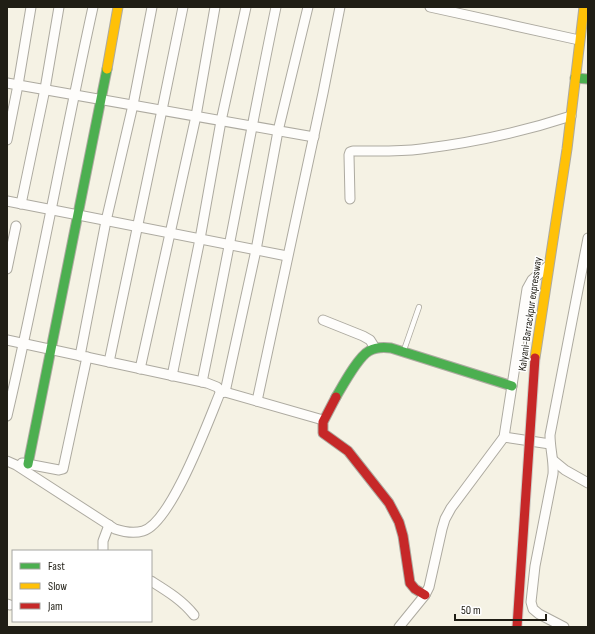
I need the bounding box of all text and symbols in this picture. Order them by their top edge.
street label: Kalyani-Barrackpur expressway [516,255,545,372]
legend [12,550,152,622]
text: Fast [48,559,65,574]
text: Slow [48,579,67,594]
scale bar [455,596,546,622]
text: Jam [47,599,63,614]
text: 50 m [461,603,481,618]

